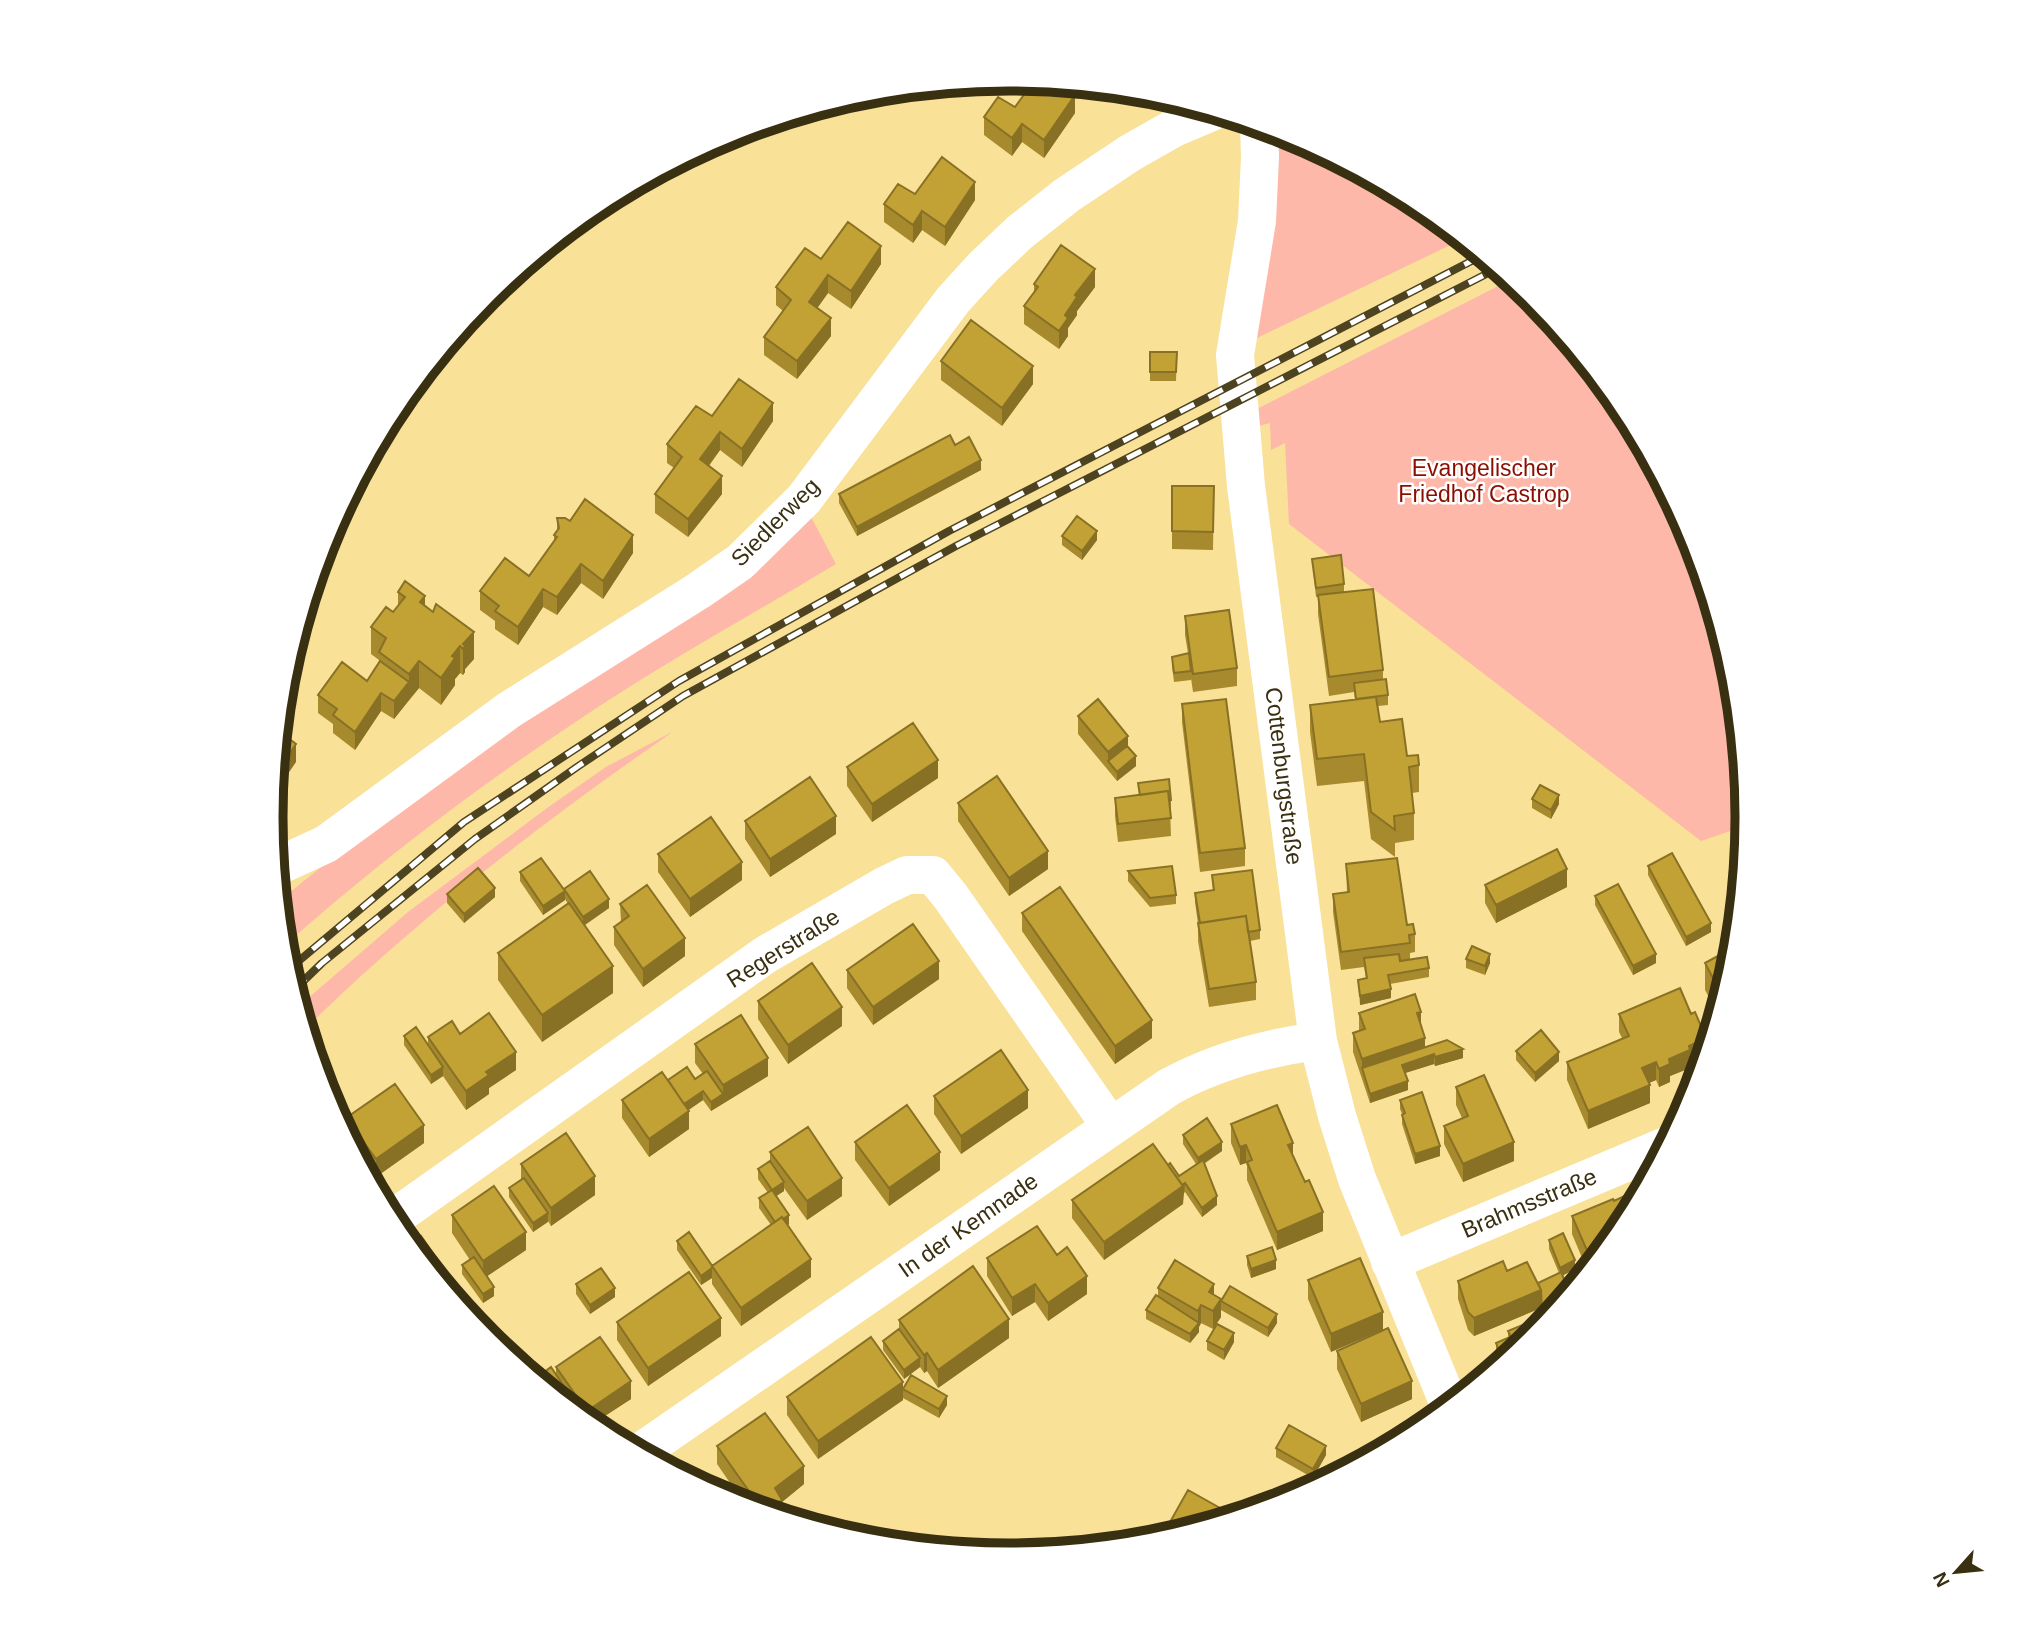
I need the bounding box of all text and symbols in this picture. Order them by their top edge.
park label: Evangelischer Friedhof Castrop [1398,455,1570,507]
street label: Siedlerweg [726,473,824,571]
street label: Cottenburgstraße [1260,686,1308,866]
street label: Regerstraße [722,903,844,993]
street label: Brahmsstraße [1457,1163,1601,1243]
street label: In der Kemnade [894,1167,1042,1283]
north arrow [1921,1537,1991,1607]
text: N [1929,1569,1954,1590]

